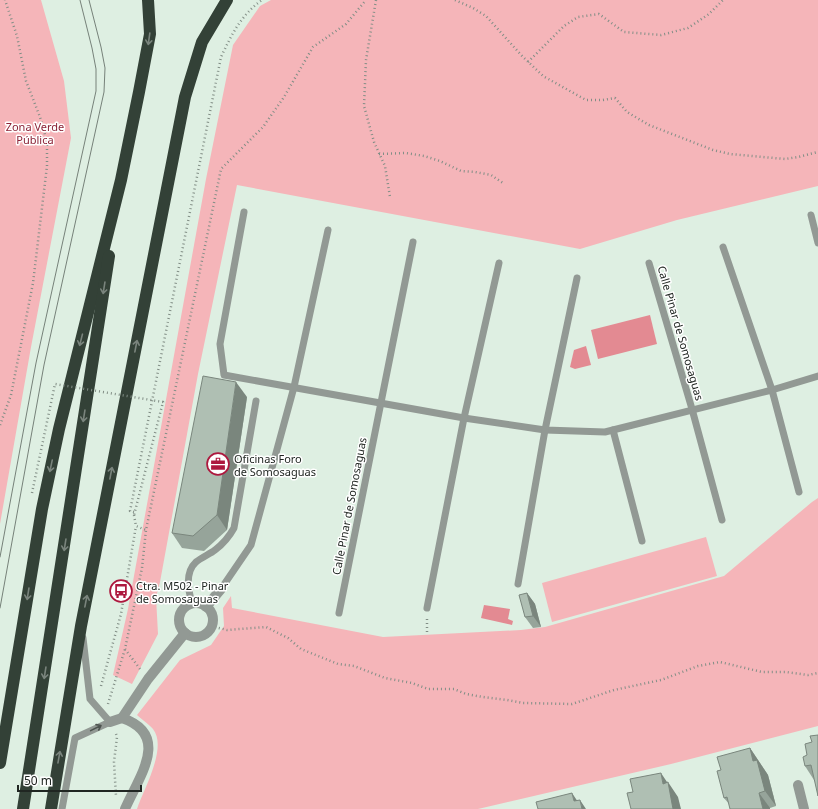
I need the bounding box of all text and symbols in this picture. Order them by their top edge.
one-way arrow [145,32,153,45]
park label: Zona Verde Pública [6,119,64,147]
street label: Calle Pinar de Somosaguas [655,264,707,402]
one-way arrow [100,281,108,294]
one-way arrow [77,333,85,346]
one-way arrow [133,340,141,353]
one-way arrow [80,409,88,422]
street label: Calle Pinar de Somosaguas [328,436,370,576]
office icon: Oficinas Foro de Somosaguas [205,451,231,477]
place label: Oficinas Foro de Somosaguas [234,451,316,479]
one-way arrow [47,460,55,473]
one-way arrow [108,467,116,480]
one-way arrow [61,538,69,551]
bus stop icon: Ctra. M502 - Pinar de Somosaguas [108,578,134,604]
place label: Ctra. M502 - Pinar de Somosaguas [136,578,229,606]
one-way arrow [24,587,32,600]
one-way arrow [82,595,90,608]
one-way arrow [41,666,49,679]
one-way arrow [90,724,102,731]
one-way arrow [55,751,63,764]
scale bar [18,767,141,793]
text: 50 m [24,772,52,789]

